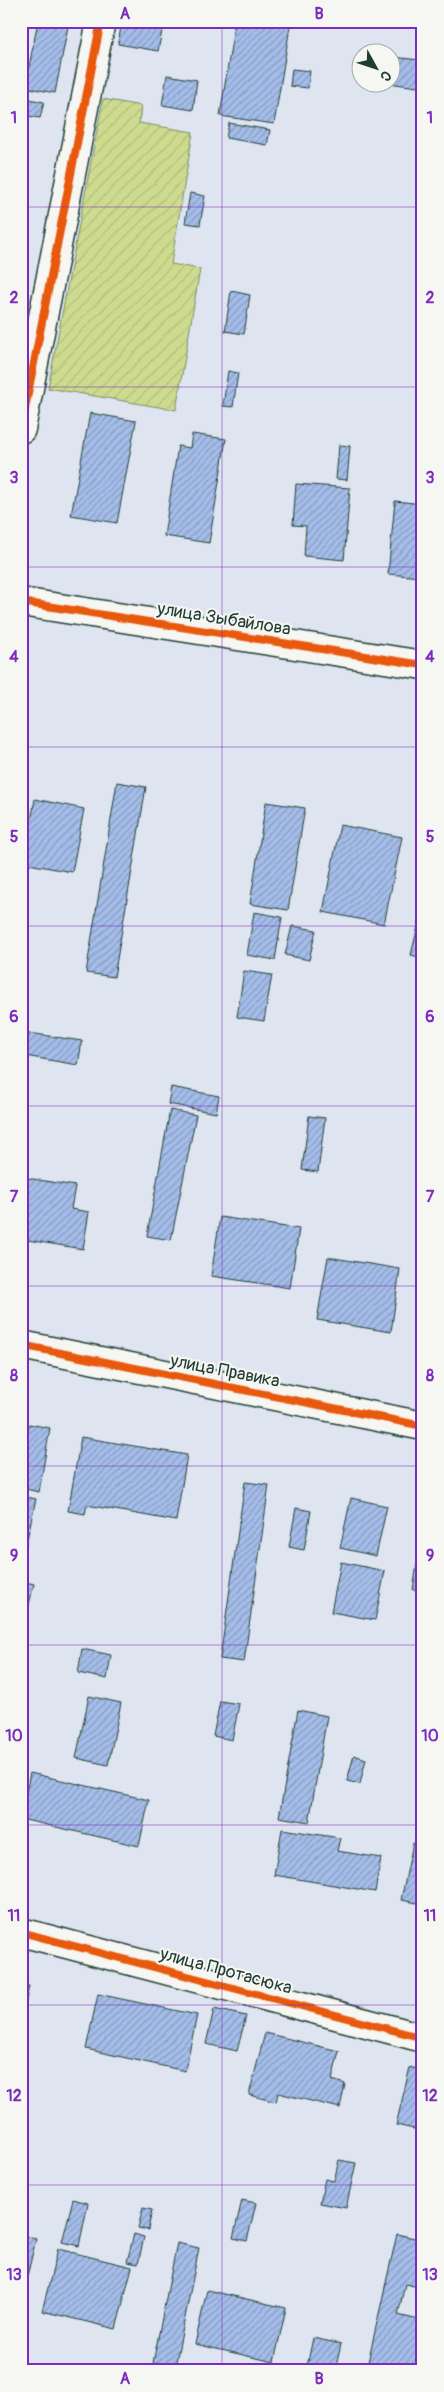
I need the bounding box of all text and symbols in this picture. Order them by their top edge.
text: A [120,4,131,24]
text: B [314,4,324,24]
north arrow [352,42,402,92]
text: С [376,67,395,85]
text: 1 [11,108,17,128]
text: 1 [427,108,433,128]
text: 2 [10,288,19,308]
text: 2 [426,288,435,308]
text: 3 [10,468,19,488]
text: 3 [426,468,435,488]
street label: улица Зыбайлова [155,597,292,641]
text: 4 [9,647,19,667]
text: 4 [425,647,435,667]
text: 5 [10,827,19,847]
text: 5 [426,827,435,847]
text: 6 [9,1007,19,1027]
text: 6 [425,1007,435,1027]
text: 7 [10,1187,19,1207]
text: 7 [426,1187,435,1207]
street label: улица Правика [167,1349,282,1393]
text: 8 [10,1366,18,1386]
text: 8 [426,1366,434,1386]
text: 9 [10,1546,18,1566]
text: 9 [426,1546,434,1566]
text: 10 [5,1726,23,1746]
text: 10 [421,1726,439,1746]
text: 11 [8,1906,20,1926]
text: 11 [424,1906,436,1926]
street label: улица Протасюка [156,1942,295,2000]
text: 12 [6,2086,22,2106]
text: 12 [422,2086,438,2106]
text: 13 [6,2265,22,2285]
text: 13 [422,2265,438,2285]
text: A [120,2369,131,2389]
text: B [314,2369,324,2389]

